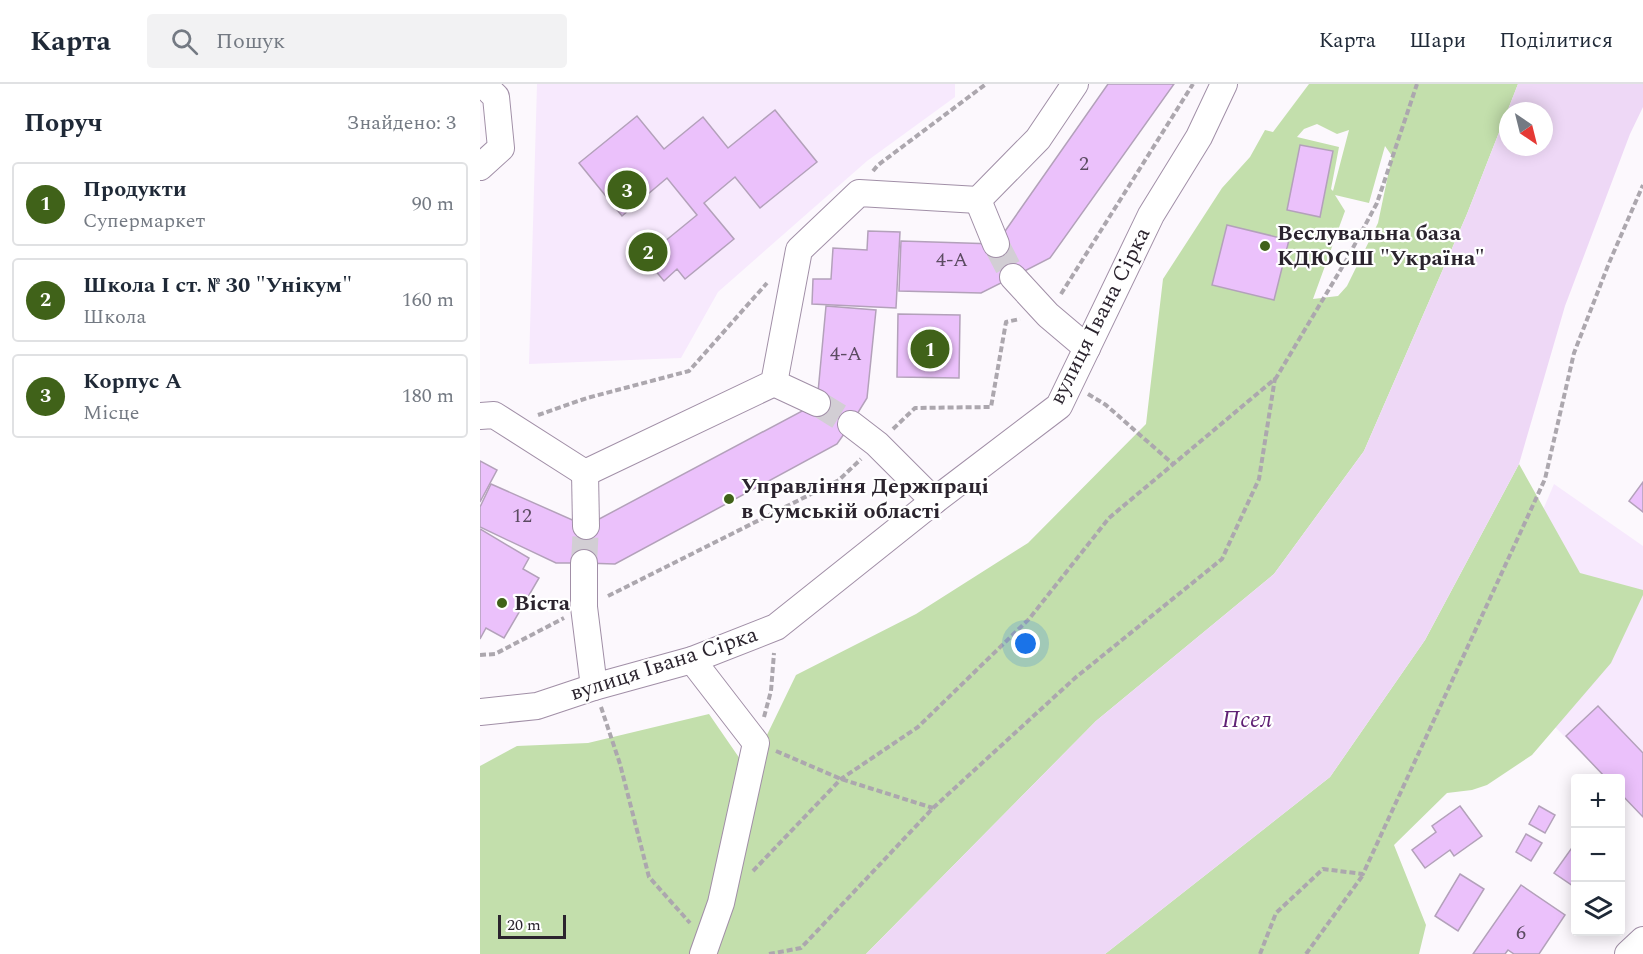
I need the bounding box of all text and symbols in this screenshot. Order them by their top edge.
search box [147,14,567,68]
text: Карта [30,20,111,63]
icon: search [168,25,201,58]
text: Пошук [216,25,285,58]
text: Карта [1319,25,1376,57]
text: Шари [1409,25,1466,57]
text: Поділитися [1499,25,1613,57]
north arrow [1499,102,1553,156]
text: Поруч [24,103,103,143]
text: Знайдено: 3 [346,108,456,138]
house number: 2 [1079,149,1089,179]
pin: 3 [608,168,646,212]
text: Продукти [83,173,187,206]
text: 1 [40,189,51,219]
text: 90 m [412,189,454,219]
text: Супермаркет [83,206,205,236]
place label: Веслувальна база КДЮСШ "Україна" [1277,217,1485,275]
street label: вулиця Івана Сірка [1041,221,1159,411]
pin: 2 [628,230,668,274]
marker: Веслувальна база КДЮСШ "Україна" [1258,239,1272,253]
house number: 4-А [936,245,968,275]
text: Школа І ст. № 30 "Унікум" [83,269,352,302]
text: 2 [40,285,51,315]
text: 160 m [402,285,454,315]
text: Школа [83,302,146,332]
pin: 1 [910,326,950,372]
house number: 4-А [830,339,862,369]
text: Корпус А [83,365,182,398]
text: 3 [40,381,51,411]
text: 180 m [402,381,454,411]
text: Місце [83,398,139,428]
place label: Управління Держпраці в Сумській області [741,470,989,528]
marker: Управління Держпраці в Сумській області [722,492,736,506]
house number: 12 [512,501,532,531]
place label: Віста [514,587,571,620]
marker: Віста [495,596,509,610]
street label: вулиця Івана Сірка [566,618,762,710]
your location [1011,629,1040,658]
water label: Псел [1222,702,1272,738]
map controls [1571,774,1625,936]
button: + [1571,774,1625,828]
button: − [1571,828,1625,882]
button: layers [1571,882,1625,936]
scale bar [498,912,566,940]
text: 20 m [507,913,541,937]
house number: 6 [1516,918,1526,948]

